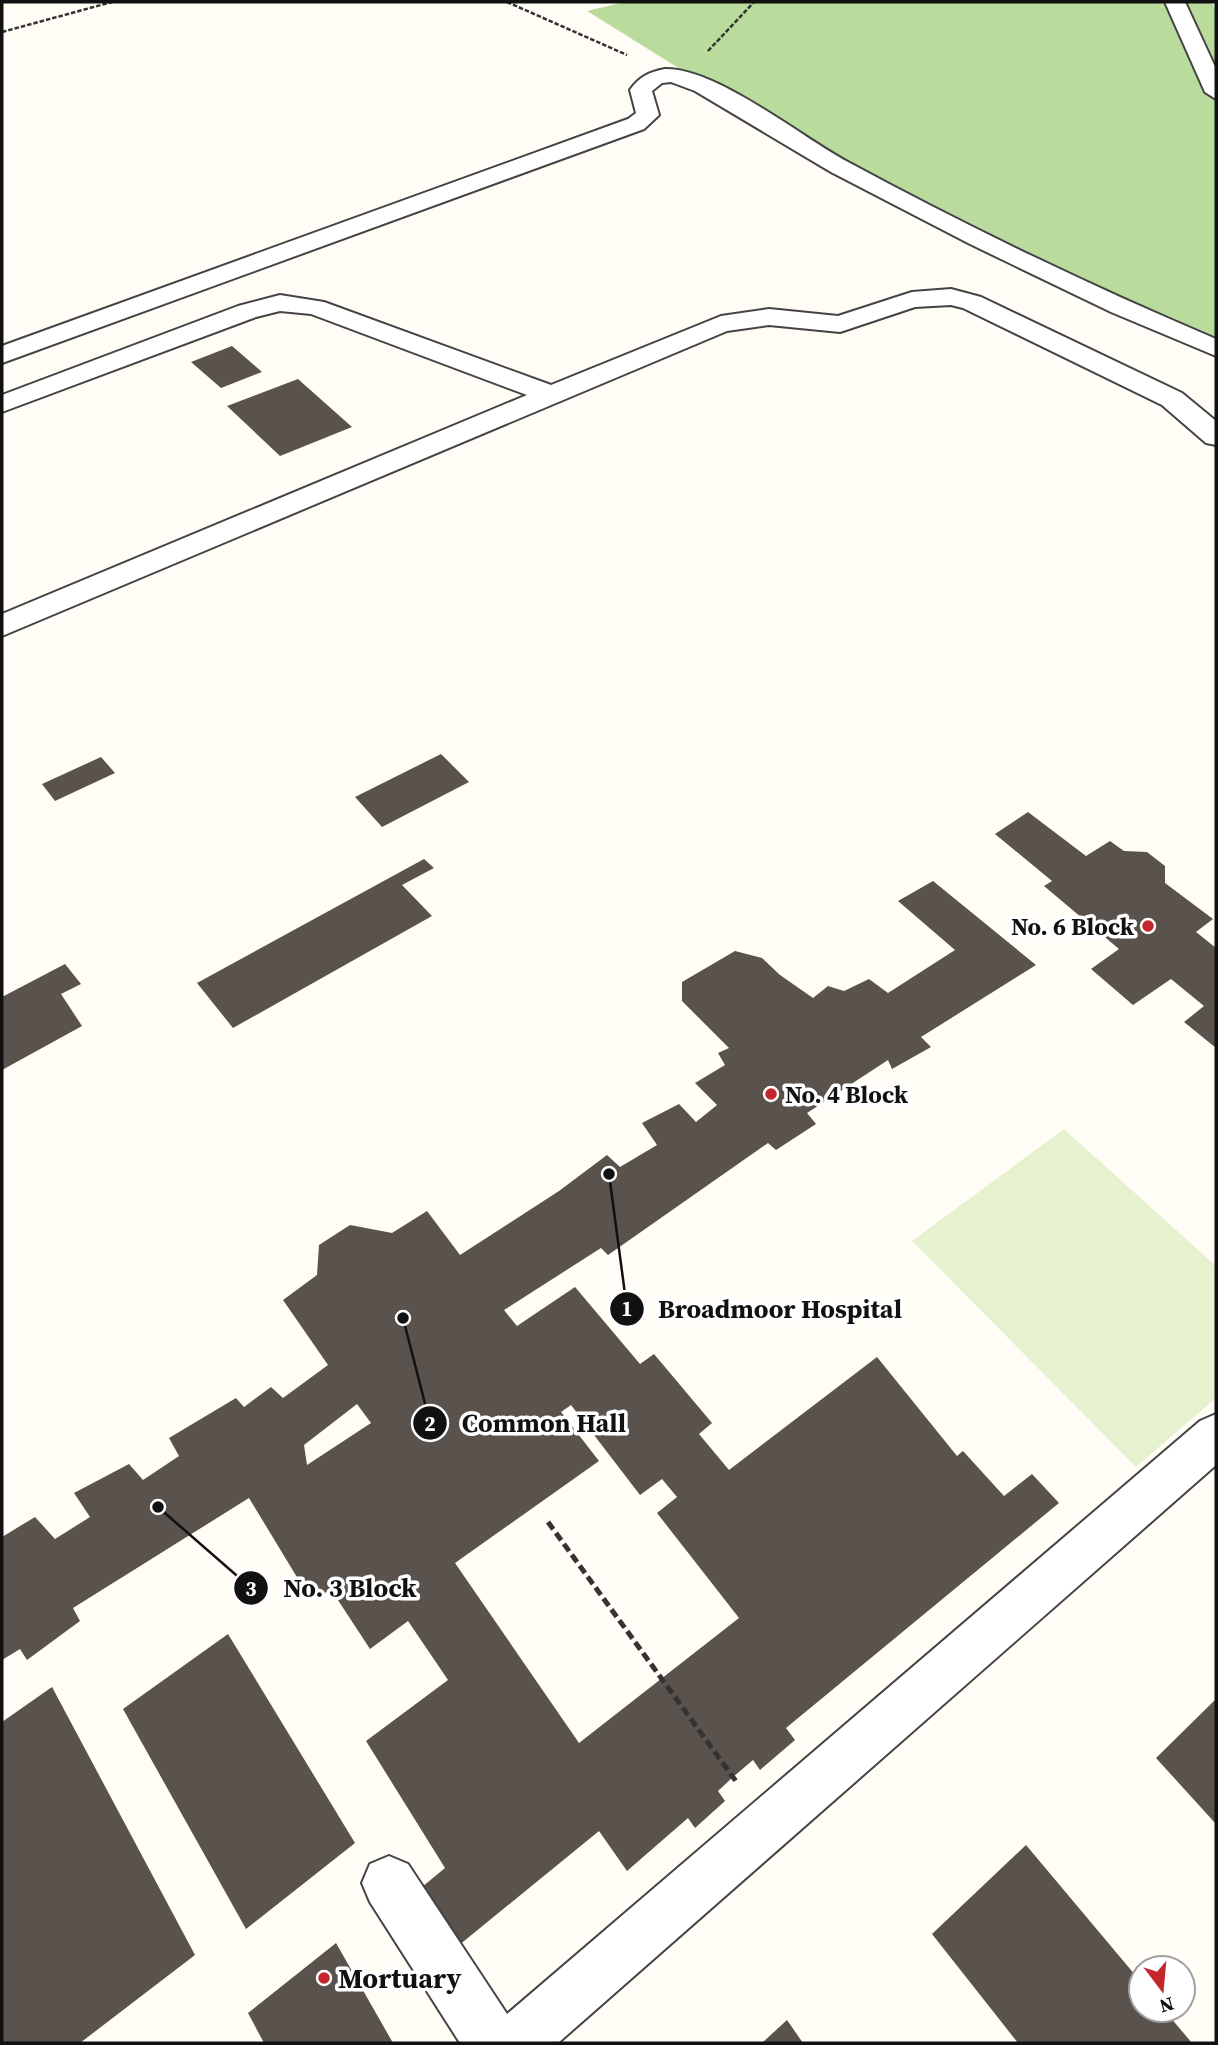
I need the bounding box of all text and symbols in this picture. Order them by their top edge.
place label: No. 6 Block [1011,910,1135,943]
marker: No. 6 Block [1140,918,1156,934]
place label: No. 4 Block [785,1078,909,1111]
marker: No. 4 Block [763,1086,779,1102]
callout: Broadmoor Hospital [609,1285,917,1332]
text: Broadmoor Hospital [658,1291,902,1327]
text: 1 [621,1294,633,1323]
callout: Common Hall [413,1400,640,1447]
text: Common Hall [462,1405,626,1441]
text: 2 [424,1409,436,1438]
callout: No. 3 Block [234,1565,430,1612]
text: No. 3 Block [283,1570,417,1606]
text: 3 [245,1574,257,1603]
north arrow [1127,1954,1197,2024]
place label: Mortuary [338,1959,461,1997]
marker: Mortuary [316,1970,332,1986]
text: N [1156,1991,1177,2020]

